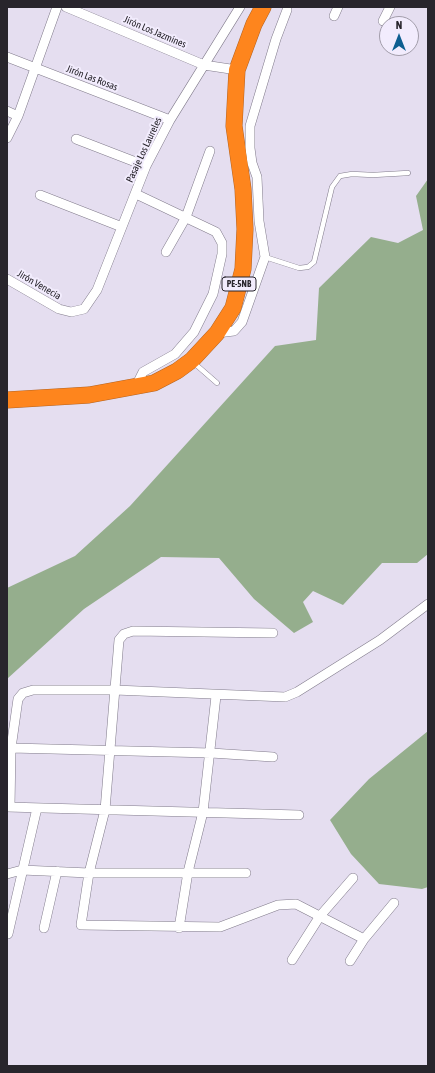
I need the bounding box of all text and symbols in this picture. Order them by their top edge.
street label: Jirón Los Jazmines [122,13,188,51]
north arrow [379,16,419,56]
text: N [396,19,402,31]
street label: Jirón Las Rosas [65,63,119,93]
street label: Pasaje Los Laureles [124,115,164,185]
street label: Jirón Venecia [15,268,63,302]
road number: PE-5NB [222,277,256,291]

